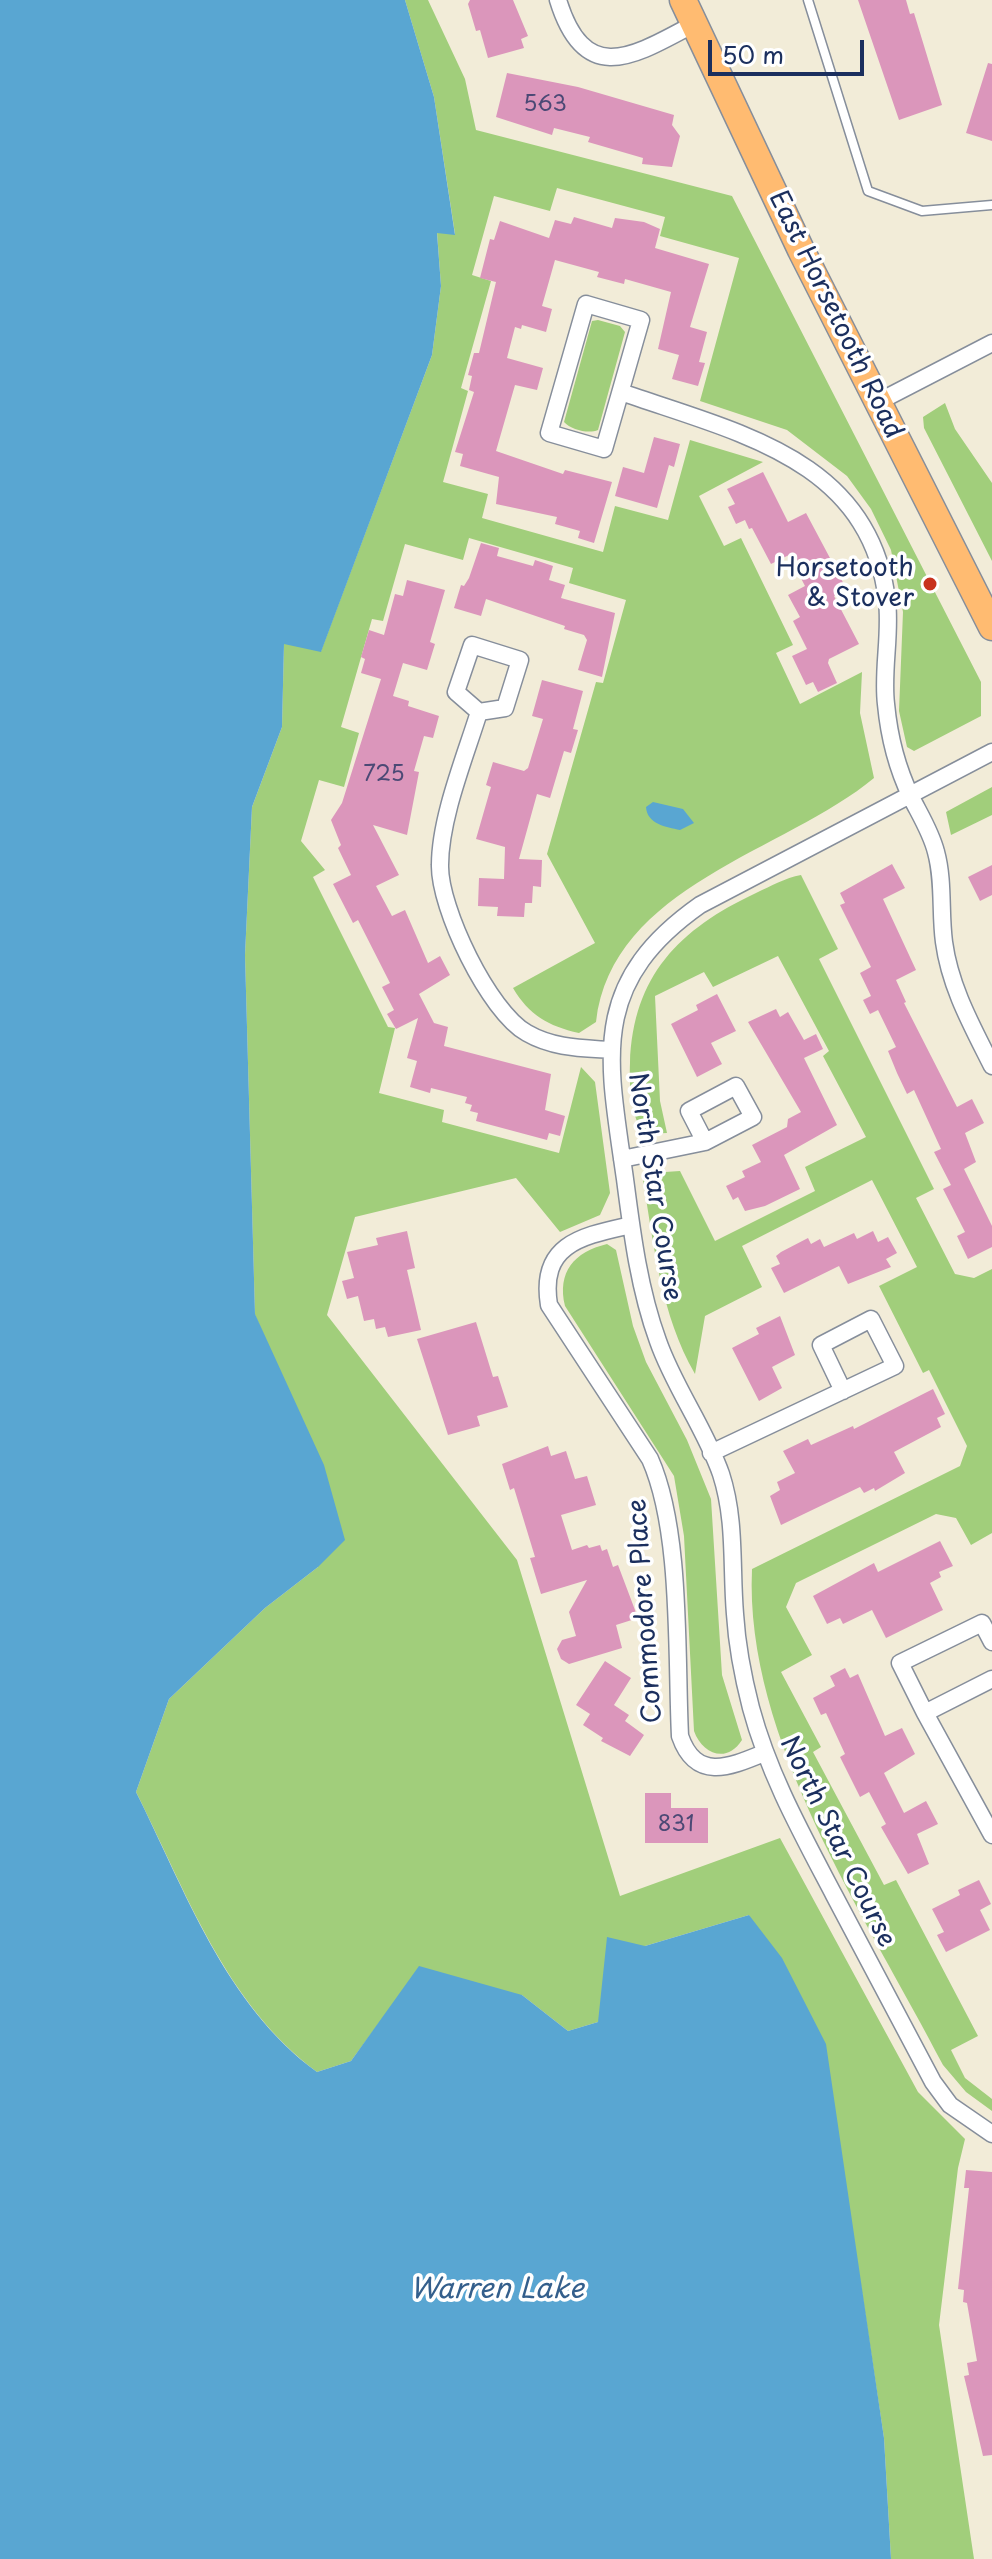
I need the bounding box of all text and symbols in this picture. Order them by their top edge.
scale bar [712,24,868,74]
text: 50 m [722,36,784,72]
house number: 563 [523,92,567,118]
street label: East Horsetooth Road [761,186,909,444]
place label: Horsetooth & Stover [776,553,914,614]
marker: Horsetooth & Stover [921,575,939,593]
house number: 725 [363,762,405,788]
street label: North Star Course [621,1071,687,1303]
street label: Commodore Place [623,1498,669,1724]
street label: North Star Course [772,1731,902,1953]
house number: 831 [658,1812,694,1838]
water label: Warren Lake [410,2273,584,2307]

